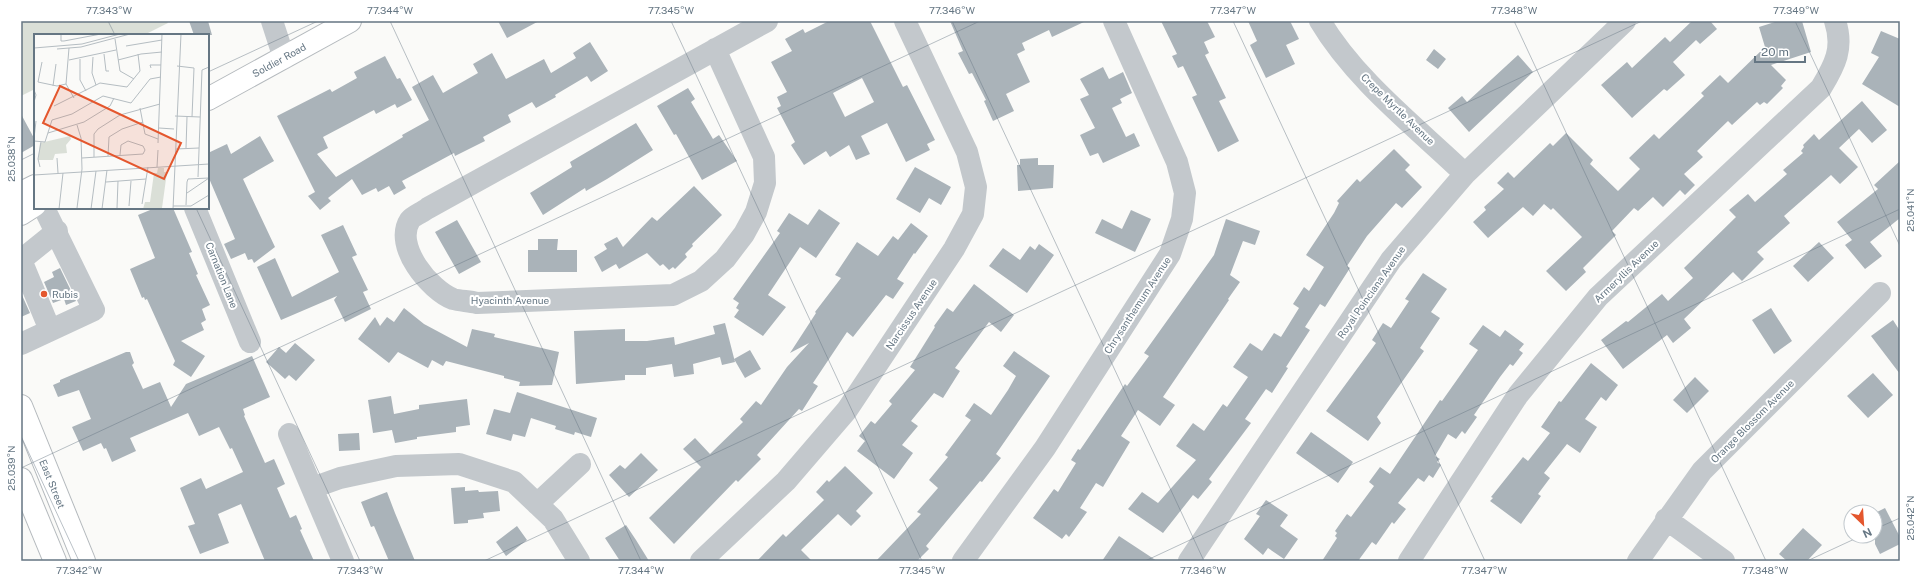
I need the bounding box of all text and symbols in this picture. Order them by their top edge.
text: 77.343°W [86,4,133,16]
text: 77.344°W [367,4,414,16]
text: 77.345°W [648,4,695,16]
text: 77.346°W [929,4,976,16]
text: 77.347°W [1210,4,1256,16]
text: 77.348°W [1491,4,1538,16]
text: 77.349°W [1773,4,1820,16]
inset map [34,34,209,209]
scale bar [1755,38,1805,64]
street label: Soldier Road [250,40,308,80]
text: 20 m [1761,45,1789,59]
street label: Crepe Myrtle Avenue [1359,71,1437,147]
text: 25.038°N [5,136,17,182]
text: 25.041°N [1904,188,1916,232]
street label: Armeryllis Avenue [1591,237,1661,305]
street label: Carnation Lane [203,240,241,310]
street label: Royal Poinciana Avenue [1335,243,1408,341]
street label: Chrysanthemum Avenue [1101,254,1173,356]
street label: Narcissus Avenue [883,276,939,352]
place label: Rubis [52,288,78,300]
marker: Rubis [39,289,49,299]
street label: Hyacinth Avenue [471,294,549,306]
street label: Orange Blossom Avenue [1708,377,1796,465]
text: 25.039°N [5,445,17,491]
street label: East Street [37,457,68,510]
text: 25.042°N [1904,495,1916,541]
north arrow [1843,504,1883,544]
text: N [1861,526,1874,540]
text: 77.342°W [56,564,102,576]
text: 77.343°W [337,564,384,576]
text: 77.344°W [618,564,665,576]
text: 77.345°W [899,564,946,576]
text: 77.346°W [1180,564,1227,576]
text: 77.347°W [1461,564,1507,576]
text: 77.348°W [1742,564,1789,576]

